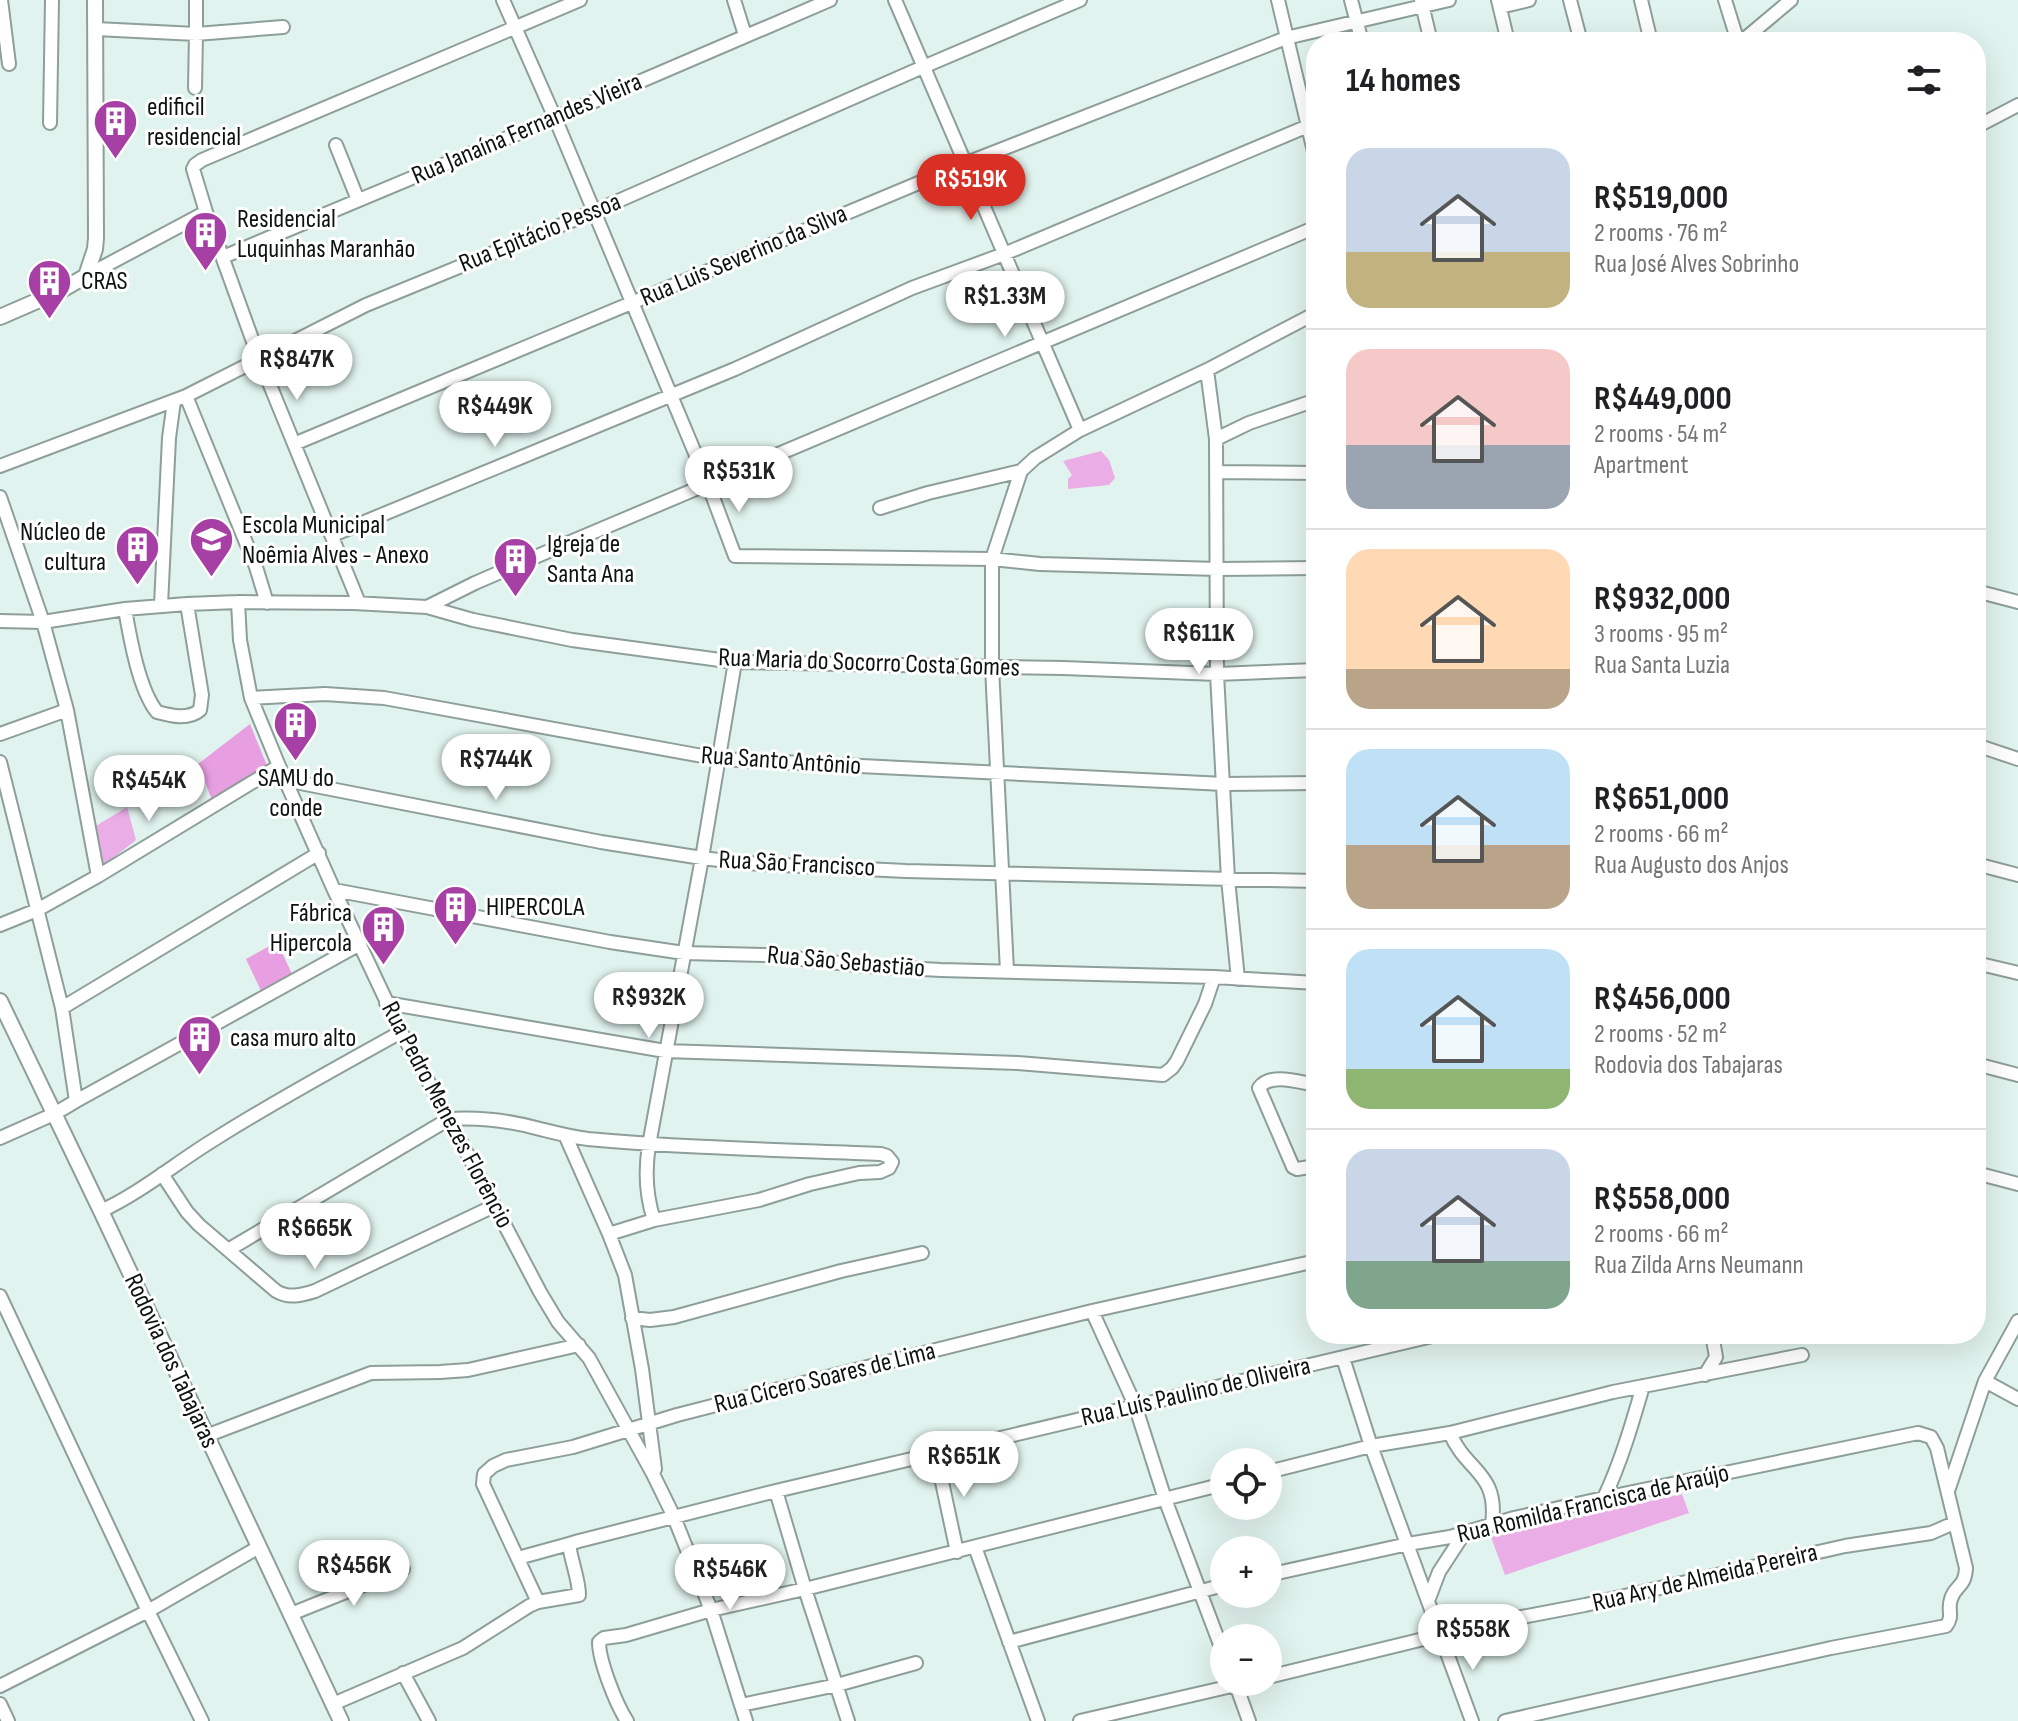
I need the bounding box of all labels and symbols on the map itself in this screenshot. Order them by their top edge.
street label: Rua Janaína Fernandes Vieira [407,66,647,192]
place label: edificil residencial [147,92,241,153]
building icon: edificil residencial [92,98,140,161]
pin: R$519K [906,154,1036,222]
street label: Rua Epitácio Pessoa [455,186,625,280]
street label: Rua Luis Severino da Silva [636,198,852,314]
place label: Residencial Luquinhas Maranhão [237,204,415,265]
building icon: Residencial Luquinhas Maranhão [182,210,230,273]
building icon: CRAS [26,257,74,320]
place label: CRAS [81,266,128,297]
pin: R$1.33M [931,271,1079,339]
pin: R$847K [232,334,362,402]
pin: R$449K [430,381,560,449]
pin: R$531K [674,446,804,514]
place label: Escola Municipal Noêmia Alves - Anexo [242,510,429,571]
school or university icon: Escola Municipal Noêmia Alves - Anexo [187,516,235,579]
place label: Núcleo de cultura [20,517,106,578]
building icon: Núcleo de cultura [113,523,161,586]
place label: Igreja de Santa Ana [547,529,634,590]
building icon: Igreja de Santa Ana [492,535,540,598]
pin: R$611K [1134,608,1264,676]
street label: Rua Maria do Socorro Costa Gomes [718,642,1020,684]
building icon: SAMU do conde [272,699,320,762]
pin: R$744K [431,734,561,802]
street label: Rua Santo Antônio [700,740,862,782]
pin: R$454K [84,755,214,823]
place label: SAMU do conde [258,763,334,824]
street label: Rua São Francisco [718,844,876,884]
building icon: HIPERCOLA [431,883,479,946]
place label: HIPERCOLA [486,892,585,923]
place label: Fábrica Hipercola [270,898,352,959]
building icon: Fábrica Hipercola [359,904,407,967]
street label: Rua São Sebastião [766,940,926,984]
pin: R$932K [584,972,714,1040]
street label: Rua Pedro Menezes Florêncio [374,997,520,1233]
building icon: casa muro alto [175,1014,223,1077]
place label: casa muro alto [230,1023,356,1054]
pin: R$665K [250,1203,380,1271]
street label: Rodovia dos Tabajaras [117,1269,225,1453]
street label: Rua Cícero Soares de Lima [711,1336,939,1420]
street label: Rua Luís Paulino de Oliveira [1078,1351,1314,1433]
pin: R$651K [899,1431,1029,1499]
street label: Rua Romilda Francisca de Araújo [1454,1458,1732,1550]
street label: Rua Ary de Almeida Pereira [1589,1537,1821,1619]
pin: R$456K [289,1540,419,1608]
pin: R$546K [665,1544,795,1612]
pin: R$558K [1408,1604,1538,1672]

